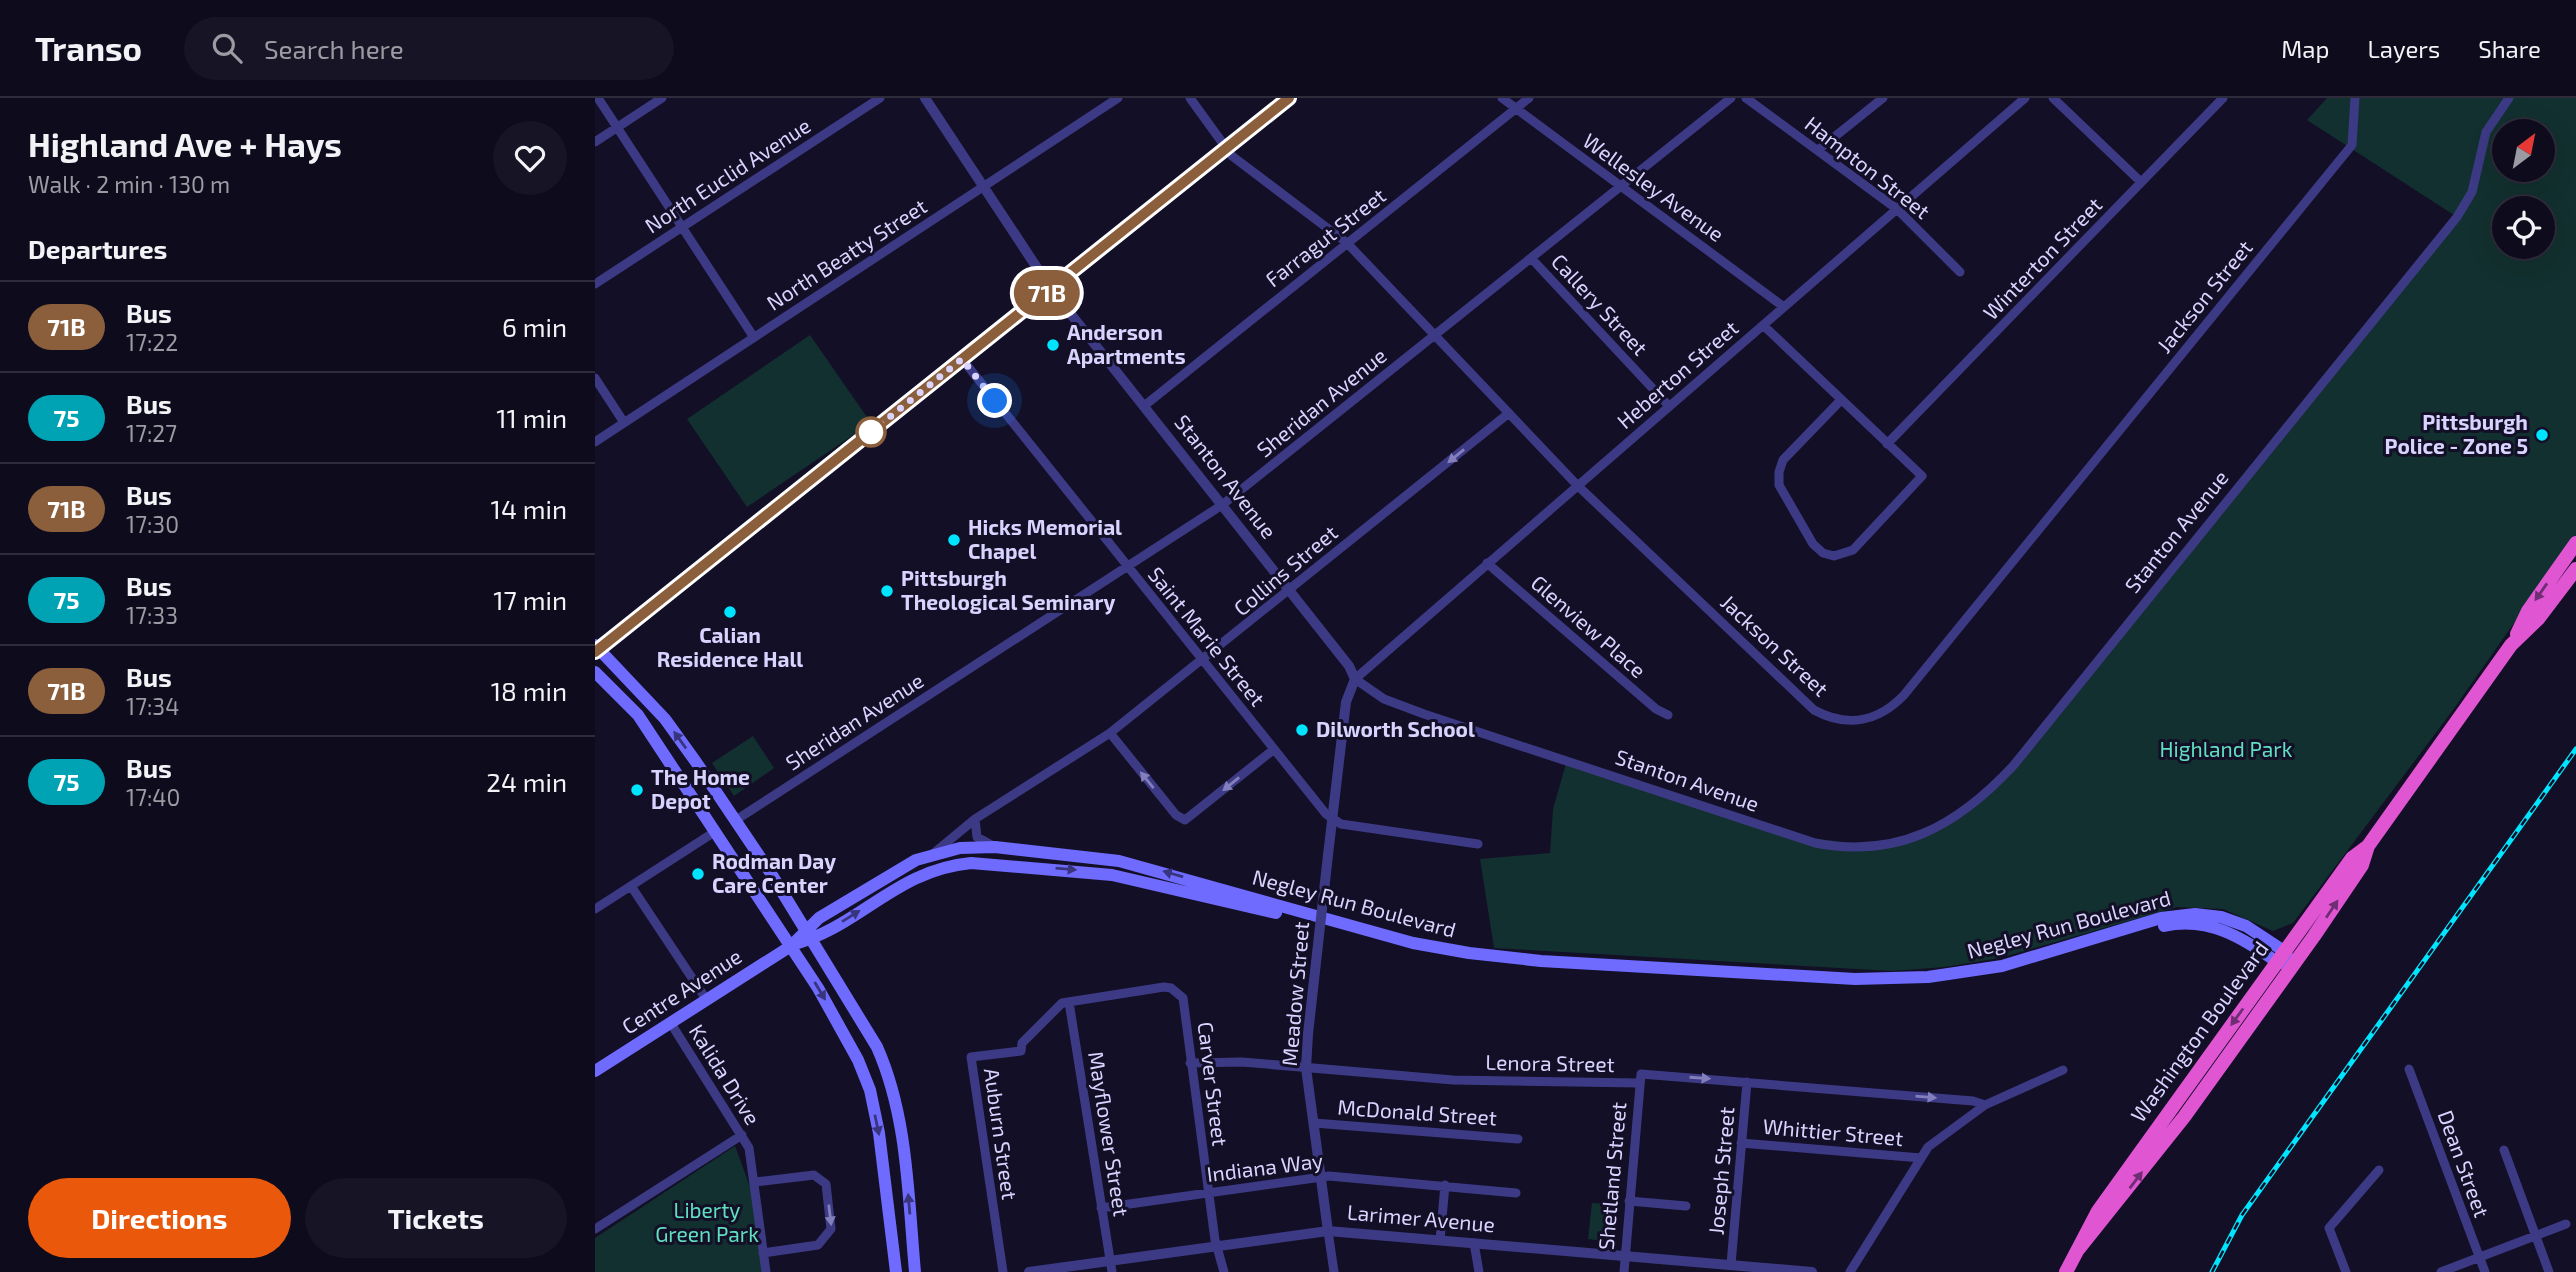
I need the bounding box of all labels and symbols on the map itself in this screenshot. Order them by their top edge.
street label: Hampton Street [1801,110,1935,223]
street label: North Euclid Avenue [640,112,815,238]
north arrow [2492,119,2555,182]
street label: Wellesley Avenue [1579,127,1729,246]
street label: Farragut Street [1260,182,1390,291]
street label: Winterton Street [1977,192,2107,324]
street label: North Beatty Street [762,193,931,315]
street label: Jackson Street [2151,235,2257,357]
street label: Callery Street [1547,248,1653,360]
line badge: 71B [1007,270,1087,316]
street label: Heberton Street [1611,315,1743,433]
place label: Anderson Apartments [1067,319,1186,368]
marker: Anderson Apartments [1045,337,1061,353]
street label: Sheridan Avenue [1251,342,1391,462]
your location [977,383,1012,418]
street label: Stanton Avenue [1170,409,1282,543]
place label: Pittsburgh Police - Zone 5 [2385,409,2528,458]
unlabelled marker [856,417,886,447]
marker: Pittsburgh Police - Zone 5 [2534,427,2550,443]
one-way arrow [1447,448,1464,463]
street label: Stanton Avenue [2119,465,2233,597]
place label: Hicks Memorial Chapel [968,514,1122,563]
street label: Collins Street [1228,519,1342,620]
marker: Hicks Memorial Chapel [946,532,962,548]
street label: Saint Marie Street [1144,562,1271,710]
place label: Pittsburgh Theological Seminary [901,565,1115,615]
street label: Glenview Place [1527,569,1651,682]
marker: Pittsburgh Theological Seminary [879,583,895,599]
one-way arrow [2534,583,2548,601]
street label: Jackson Street [1716,589,1834,701]
marker: Calian Residence Hall [722,604,738,620]
place label: Calian Residence Hall [657,622,803,671]
street label: Sheridan Avenue [781,667,928,775]
place label: Dilworth School [1316,716,1475,741]
marker: Dilworth School [1294,722,1310,738]
one-way arrow [673,731,687,749]
park label: Highland Park [2160,736,2293,761]
street label: Stanton Avenue [1612,743,1763,816]
place label: The Home Depot [651,764,750,813]
one-way arrow [1140,771,1155,789]
one-way arrow [1222,776,1239,791]
marker: The Home Depot [629,782,645,798]
place label: Rodman Day Care Center [712,848,836,897]
street label: Negley Run Boulevard [1250,863,1459,942]
one-way arrow [1055,864,1077,875]
marker: Rodman Day Care Center [690,866,706,882]
one-way arrow [1163,868,1184,878]
street label: Negley Run Boulevard [1964,884,2173,963]
one-way arrow [2325,900,2339,918]
one-way arrow [842,909,861,922]
street label: Meadow Street [1276,921,1313,1067]
street label: Washington Boulevard [2125,936,2273,1126]
street label: Centre Avenue [617,943,746,1039]
one-way arrow [814,982,827,1001]
one-way arrow [2230,1008,2244,1026]
street label: Kalida Drive [685,1019,766,1129]
street label: Carver Street [1193,1020,1234,1147]
street label: Lenora Street [1485,1049,1615,1076]
street label: Mayflower Street [1084,1050,1135,1218]
street label: Auburn Street [980,1066,1023,1201]
one-way arrow [1689,1072,1711,1083]
one-way arrow [1915,1092,1937,1103]
street label: McDonald Street [1337,1093,1498,1130]
street label: Shetland Street [1593,1101,1630,1251]
street label: Joseph Street [1702,1106,1739,1236]
street label: Dean Street [2434,1107,2495,1220]
street label: Whittier Street [1762,1113,1904,1150]
one-way arrow [872,1114,883,1136]
street label: Indiana Way [1205,1147,1324,1186]
one-way arrow [2129,1170,2143,1189]
one-way arrow [903,1193,914,1215]
park label: Liberty Green Park [655,1197,759,1246]
street label: Larimer Avenue [1346,1199,1496,1236]
one-way arrow [824,1204,835,1226]

